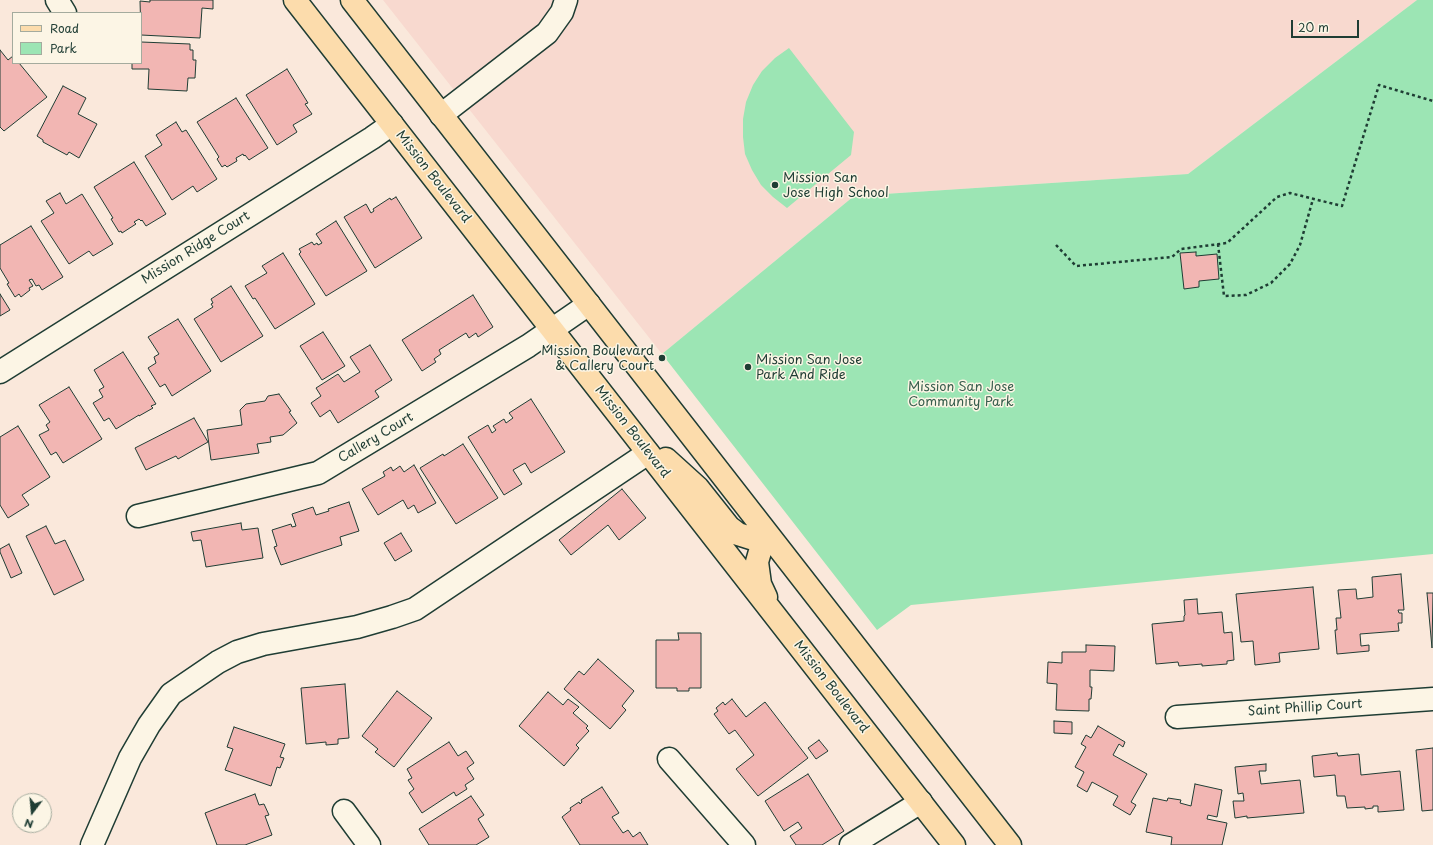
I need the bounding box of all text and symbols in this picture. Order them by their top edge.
legend [12,12,142,64]
scale bar [1293,12,1361,38]
text: 20 m [1298,18,1329,36]
text: Road [50,19,79,37]
text: Park [50,39,77,57]
street label: Mission Boulevard [392,128,474,226]
place label: Mission San Jose High School [783,170,889,201]
marker: Mission San Jose High School [770,180,780,190]
street label: Mission Ridge Court [139,208,253,288]
place label: Mission Boulevard & Callery Court [541,343,654,374]
place label: Mission San Jose Park And Ride [756,352,862,383]
marker: Mission Boulevard & Callery Court [657,353,667,363]
marker: Mission San Jose Park And Ride [743,362,753,372]
park label: Mission San Jose Community Park [908,379,1014,410]
street label: Mission Boulevard [591,383,673,481]
street label: Callery Court [336,410,416,466]
street label: Mission Boulevard [790,638,872,736]
street label: Saint Phillip Court [1247,696,1363,720]
north arrow [12,793,52,833]
text: N [22,815,35,833]

